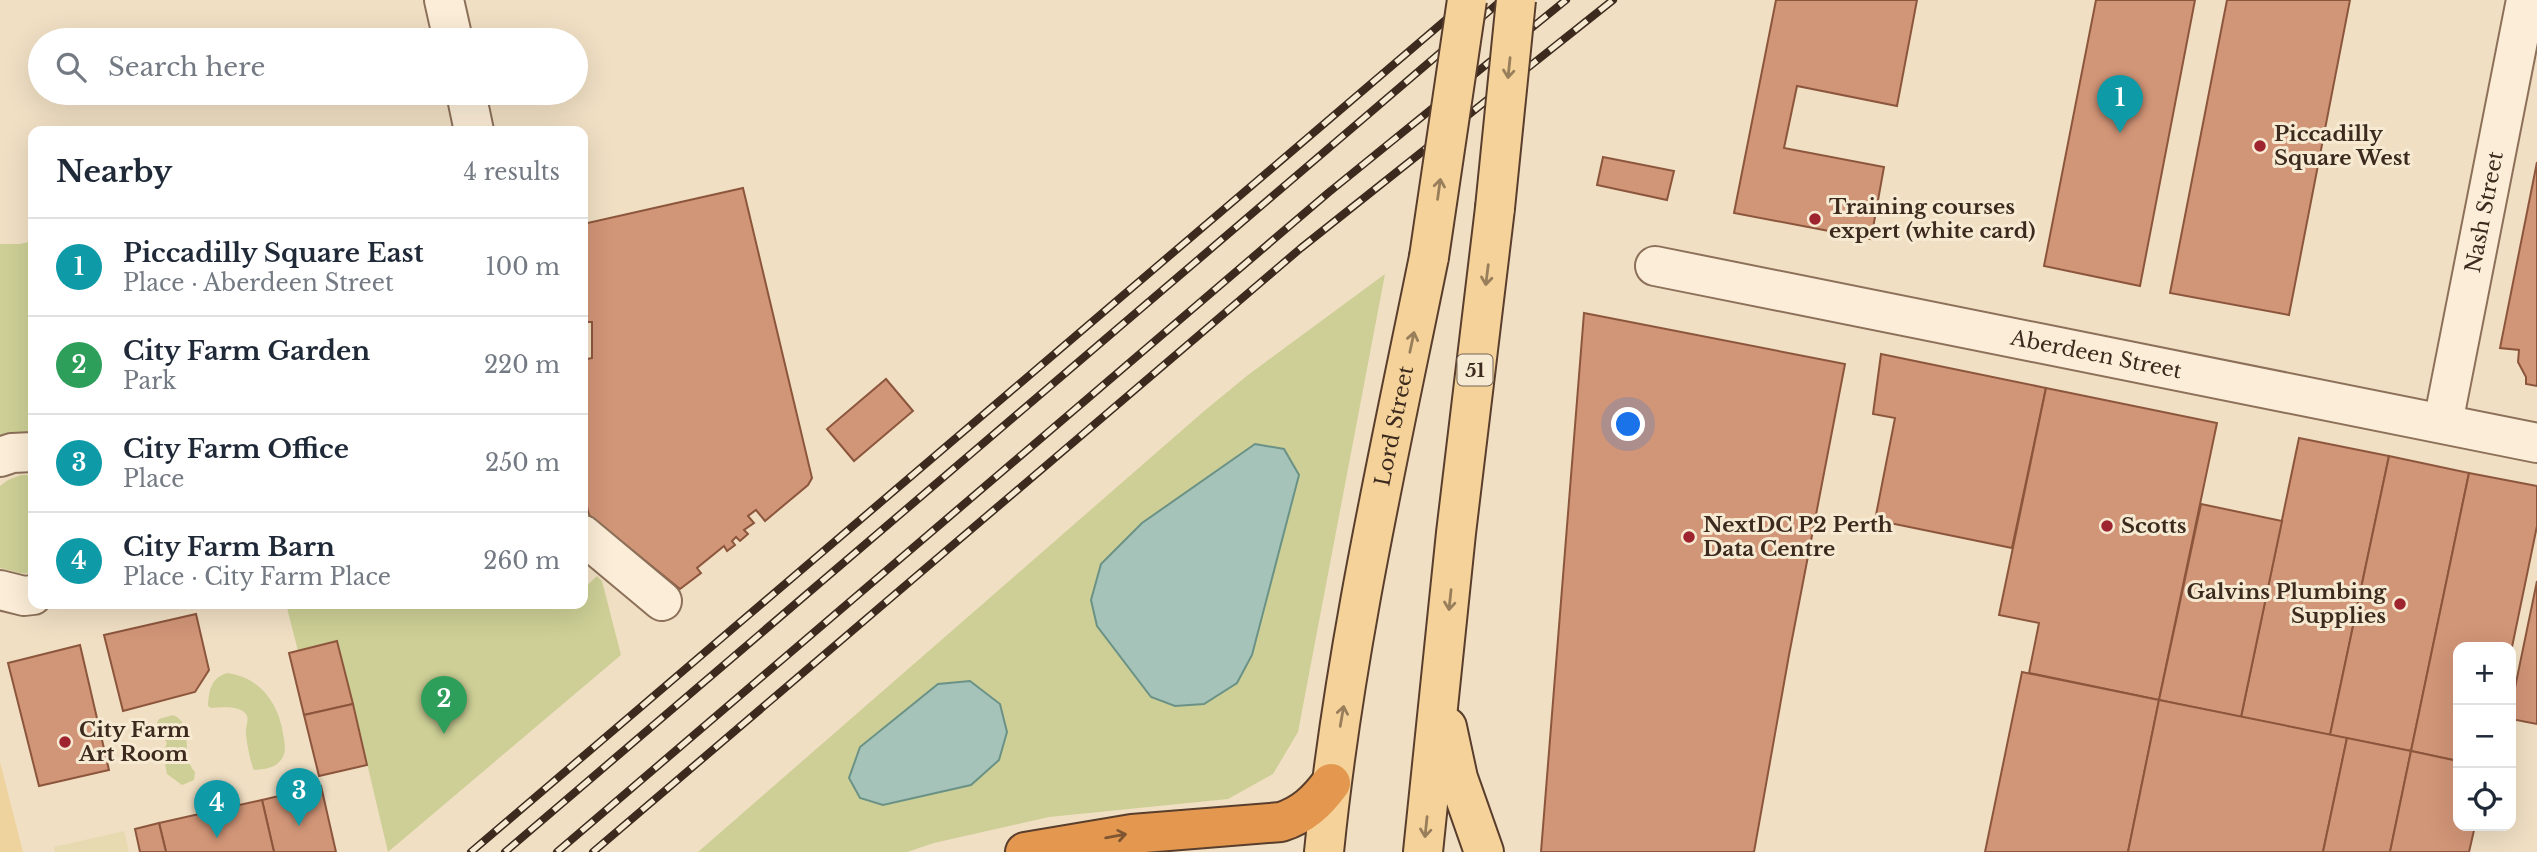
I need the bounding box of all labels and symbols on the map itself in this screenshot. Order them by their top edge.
one-way arrow [1502,56,1515,79]
pin: 1 [2097,75,2143,133]
place label: Piccadilly Square West [2274,121,2411,171]
marker: Piccadilly Square West [2252,138,2268,154]
street label: Nash Street [2460,149,2509,275]
one-way arrow [1433,178,1446,201]
place label: Training courses expert (white card) [1829,194,2035,244]
marker: Training courses expert (white card) [1807,211,1823,227]
one-way arrow [1480,263,1493,286]
street label: Aberdeen Street [2007,324,2184,384]
one-way arrow [1406,331,1419,354]
road number: 51 [1458,354,1492,386]
street label: Lord Street [1369,363,1419,488]
your location [1611,407,1645,441]
place label: NextDC P2 Perth Data Centre [1703,512,1893,562]
place label: Scotts [2121,513,2187,539]
marker: Scotts [2099,518,2115,534]
marker: NextDC P2 Perth Data Centre [1681,529,1697,545]
place label: Galvins Plumbing Supplies [2187,579,2387,629]
one-way arrow [1443,589,1456,611]
marker: Galvins Plumbing Supplies [2392,596,2408,612]
pin: 2 [421,676,467,734]
one-way arrow [1336,705,1349,728]
place label: City Farm Art Room [78,717,190,767]
marker: City Farm Art Room [57,734,73,750]
pin: 3 [276,768,322,826]
pin: 4 [194,780,240,838]
one-way arrow [1419,815,1432,838]
one-way arrow [1104,829,1127,842]

